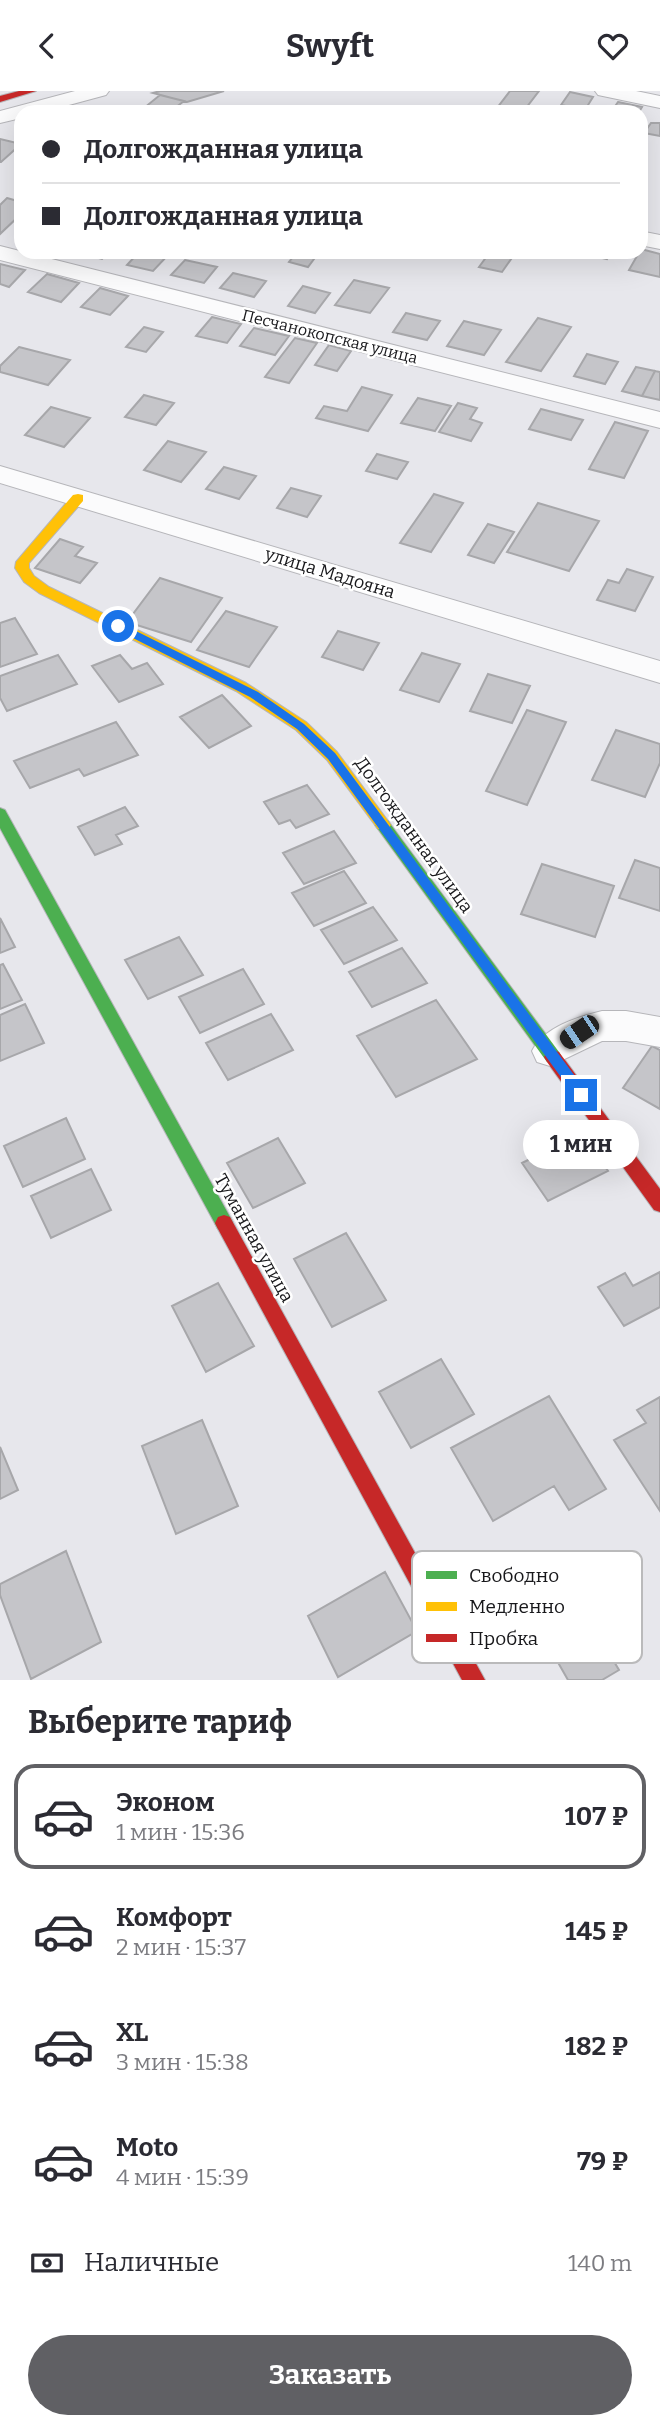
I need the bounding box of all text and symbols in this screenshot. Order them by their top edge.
icon: back [28,27,66,65]
text: Swyft [286,27,374,65]
icon: heart [594,27,632,65]
text: Долгожданная улица [84,134,363,165]
text: Долгожданная улица [84,201,363,232]
street label: Песчанокопская улица [240,305,420,368]
street label: улица Мадояна [261,542,398,603]
route start [102,610,134,642]
street label: Долгожданная улица [350,753,478,917]
car [556,1012,603,1052]
route end [565,1079,597,1111]
callout: 1 мин [523,1119,639,1169]
text: 1 мин [550,1130,612,1158]
street label: Туманная улица [210,1170,298,1306]
legend [412,1551,642,1663]
text: Свободно [469,1564,559,1587]
text: Медленно [469,1595,565,1618]
text: Пробка [469,1627,539,1650]
text: Выберите тариф [28,1703,292,1741]
icon: car [32,1785,95,1848]
text: Эконом [116,1787,215,1818]
text: 107 ₽ [565,1801,628,1832]
text: 1 мин · 15:36 [116,1818,245,1846]
icon: car [32,1900,95,1963]
text: Комфорт [116,1902,232,1933]
text: 145 ₽ [565,1916,628,1947]
text: 2 мин · 15:37 [116,1933,246,1961]
icon: car [32,2015,95,2078]
text: XL [116,2017,148,2048]
text: 182 ₽ [565,2031,628,2062]
text: 3 мин · 15:38 [116,2048,249,2076]
icon: car [32,2130,95,2193]
text: Moto [116,2132,178,2163]
text: 79 ₽ [577,2146,628,2177]
text: 4 мин · 15:39 [116,2163,249,2191]
icon: cash [28,2244,66,2282]
text: Наличные [84,2247,219,2278]
text: 140 m [568,2249,632,2277]
button: Заказать [28,2335,632,2415]

